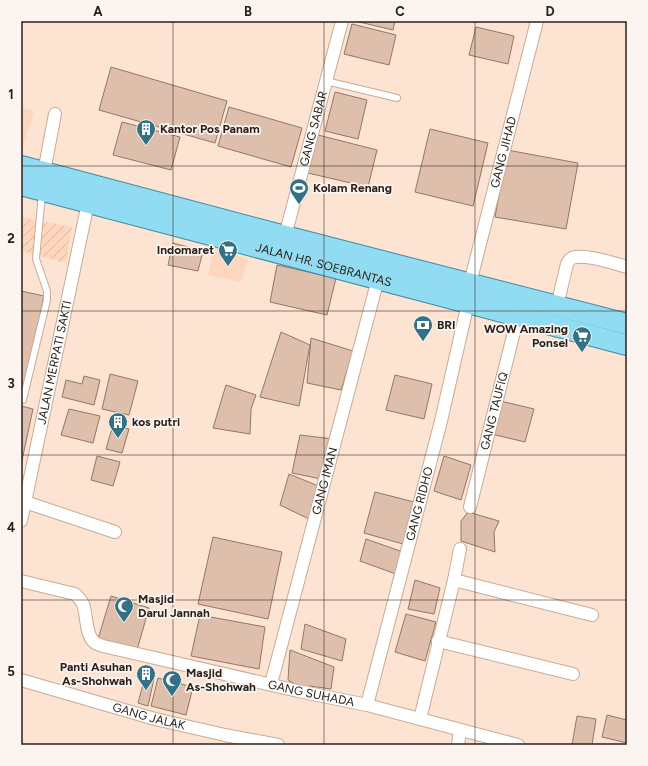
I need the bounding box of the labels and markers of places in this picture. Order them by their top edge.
building icon: Kantor Pos Panam [135,118,157,146]
place label: Kantor Pos Panam [160,122,260,136]
sports icon: Kolam Renang [288,177,310,205]
place label: Kolam Renang [313,181,392,195]
supermarket icon: Indomaret [217,239,239,267]
place label: Indomaret [157,243,214,257]
bank icon: BRI [412,314,434,342]
place label: BRI [437,318,456,332]
place label: WOW Amazing Ponsel [484,322,568,350]
supermarket icon: WOW Amazing Ponsel [571,325,593,353]
building icon: kos putri [107,411,129,439]
place label: kos putri [132,415,180,429]
place label: Masjid Darul Jannah [138,592,210,620]
mosque icon: Masjid Darul Jannah [113,595,135,623]
place label: Panti Asuhan As-Shohwah [60,660,132,688]
building icon: Panti Asuhan As-Shohwah [135,663,157,691]
place label: Masjid As-Shohwah [186,666,256,694]
mosque icon: Masjid As-Shohwah [161,669,183,697]

